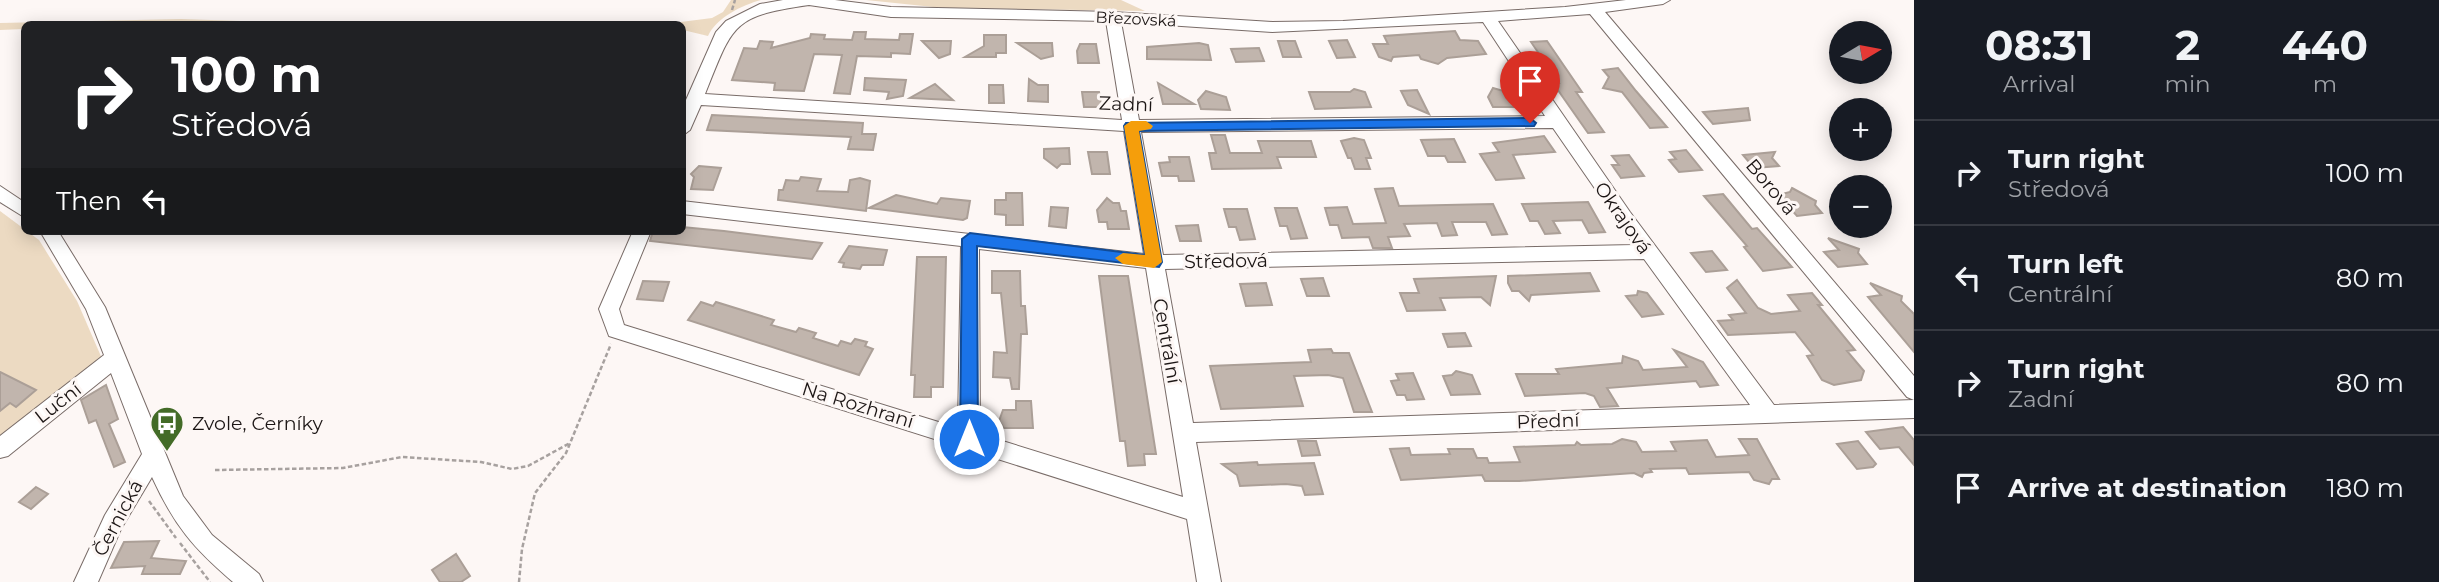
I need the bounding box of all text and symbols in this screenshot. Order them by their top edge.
street label: Březovská [1095,7,1177,31]
text: 08:31 [1985,19,2094,71]
text: 2 [2175,19,2200,71]
text: 440 [2282,19,2368,71]
north arrow [1829,21,1892,84]
map controls [1829,21,1892,238]
text: 100 m [171,45,322,104]
icon: right [56,49,147,140]
pin [1500,51,1560,123]
icon: arrive [1511,62,1549,100]
text: Arrival [2003,70,2076,98]
text: min [2165,70,2211,98]
text: m [2313,70,2337,98]
street label: Zadní [1098,92,1154,116]
button: + [1829,98,1892,161]
text: Středová [171,105,312,144]
text: Turn right [2008,143,2144,175]
street label: Borová [1741,154,1801,220]
icon: right [1949,154,1987,192]
text: 100 m [2326,157,2404,189]
button: − [1829,175,1892,238]
text: Středová [2008,175,2110,203]
street label: Okrajová [1590,177,1656,259]
icon: left [136,182,174,220]
text: Then [56,185,122,217]
text: Turn left [2008,248,2124,280]
street label: Středová [1184,249,1268,273]
icon: left [1949,259,1987,297]
text: 80 m [2336,262,2404,294]
text: Centrální [2008,280,2112,308]
street label: Centrální [1148,297,1186,386]
text: Turn right [2008,353,2144,385]
icon: right [1949,364,1987,402]
text: 80 m [2336,367,2404,399]
street label: Luční [30,377,86,428]
street label: Na Rozhraní [799,377,918,433]
text: Zadní [2008,385,2074,413]
position arrow [932,402,1006,476]
bus stop icon: Zvole, Černíky [148,404,186,453]
street label: Přední [1516,408,1581,434]
place label: Zvole, Černíky [192,412,324,435]
icon: arrive [1949,469,1987,507]
text: Arrive at destination [2008,472,2287,504]
text: 180 m [2326,472,2404,504]
street label: Černická [88,476,148,560]

